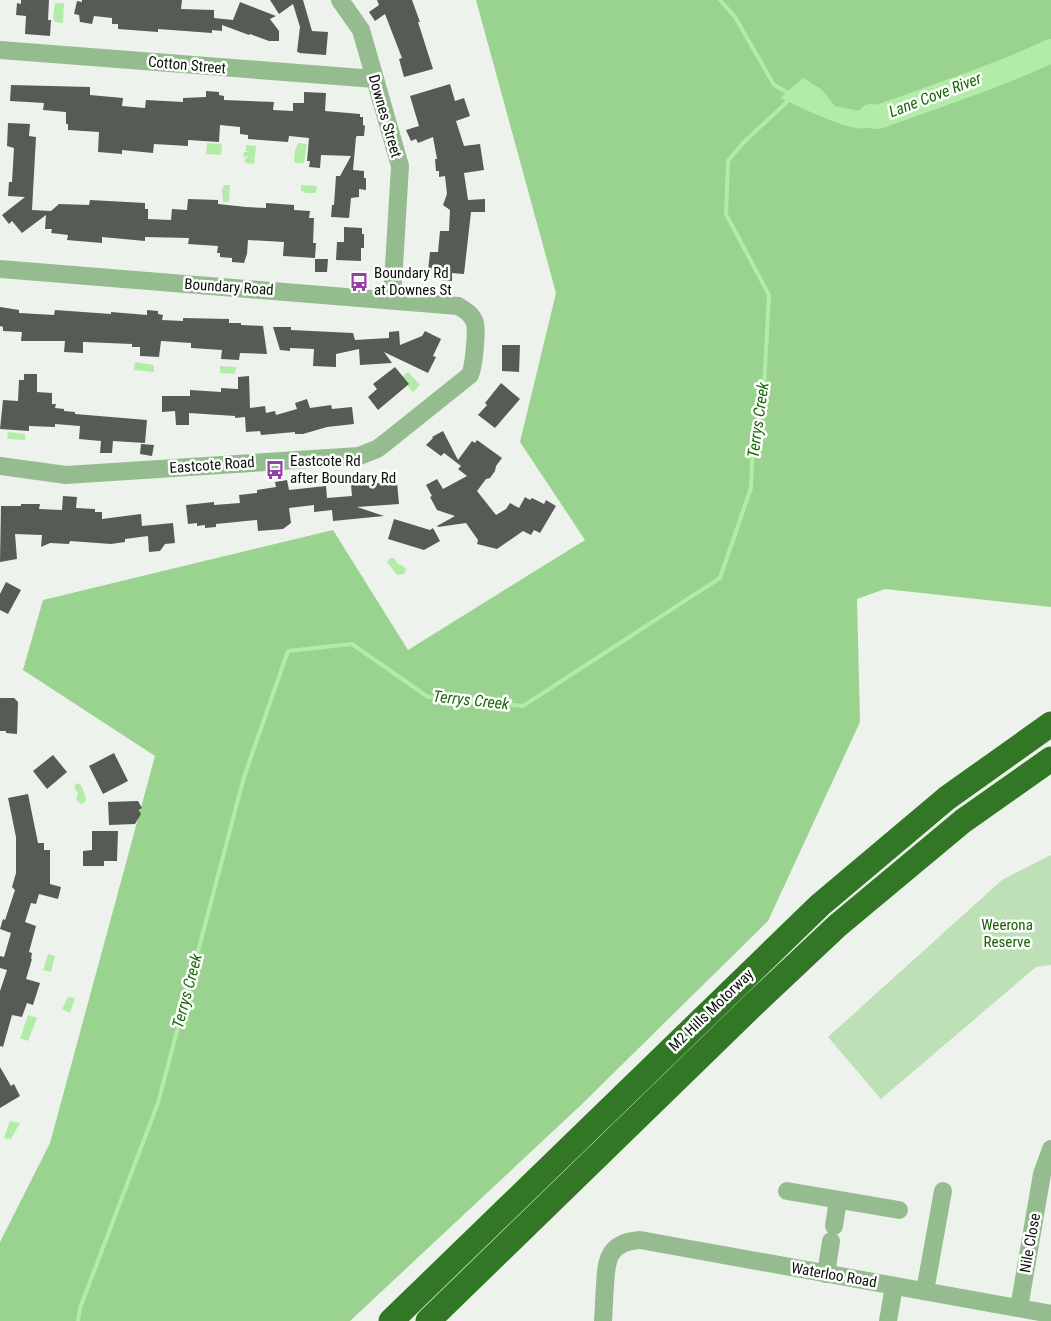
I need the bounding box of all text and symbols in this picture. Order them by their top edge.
street label: Cotton Street [147,53,227,77]
water label: Lane Cove River [886,68,985,121]
street label: Downes Street [365,72,405,160]
place label: Boundary Rd at Downes St [374,264,452,299]
bus stop icon: Boundary Rd at Downes St [348,271,370,293]
street label: Boundary Road [184,275,274,299]
water label: Terrys Creek [743,380,773,459]
place label: Eastcote Rd after Boundary Rd [290,452,396,487]
street label: Eastcote Road [169,453,255,477]
bus stop icon: Eastcote Rd after Boundary Rd [264,459,286,481]
water label: Terrys Creek [432,687,511,714]
park label: Weerona Reserve [981,916,1033,951]
water label: Terrys Creek [168,951,206,1030]
street label: M2 Hills Motorway [665,965,757,1055]
street label: Nile Close [1016,1212,1044,1274]
street label: Waterloo Road [790,1259,878,1291]

